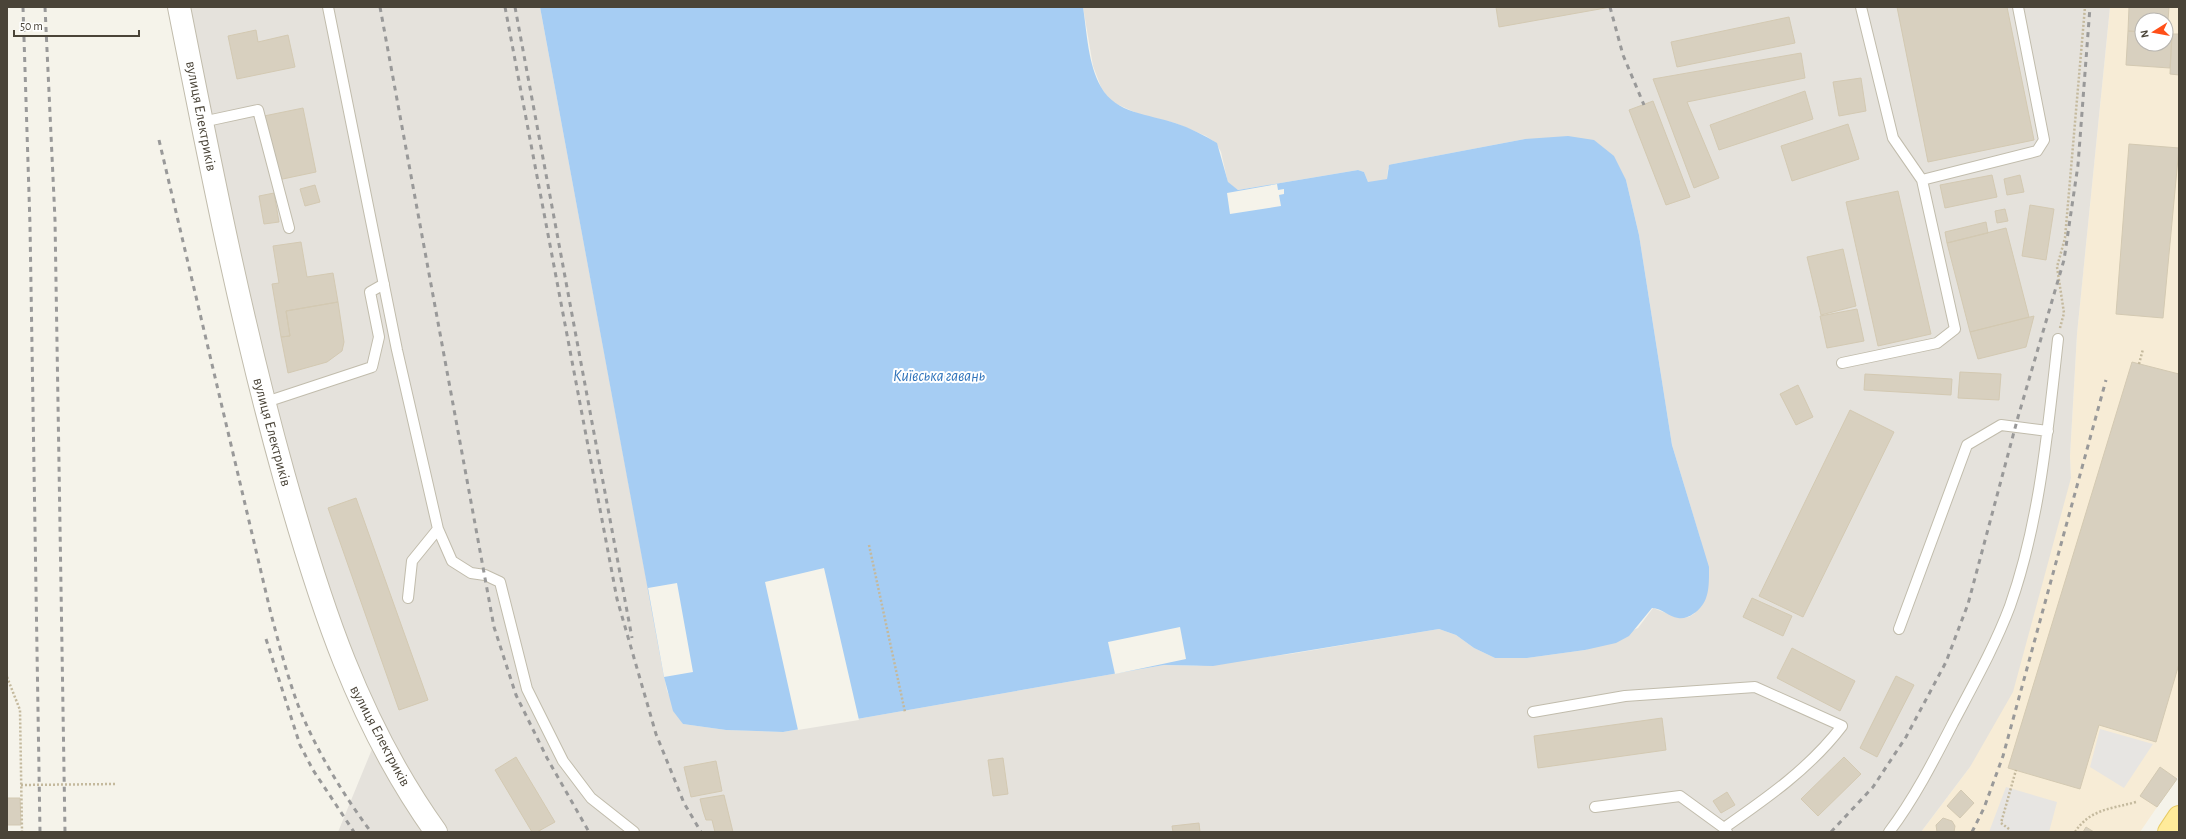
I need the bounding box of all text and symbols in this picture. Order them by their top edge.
scale bar [14,12,139,38]
north arrow [2134,12,2174,52]
text: 50 m [20,20,43,32]
text: N [2139,29,2151,39]
street label: вулиця Електриків [183,60,219,172]
water label: Київська гавань [893,368,985,384]
street label: вулиця Електриків [250,376,294,488]
street label: вулиця Електриків [347,683,413,789]

